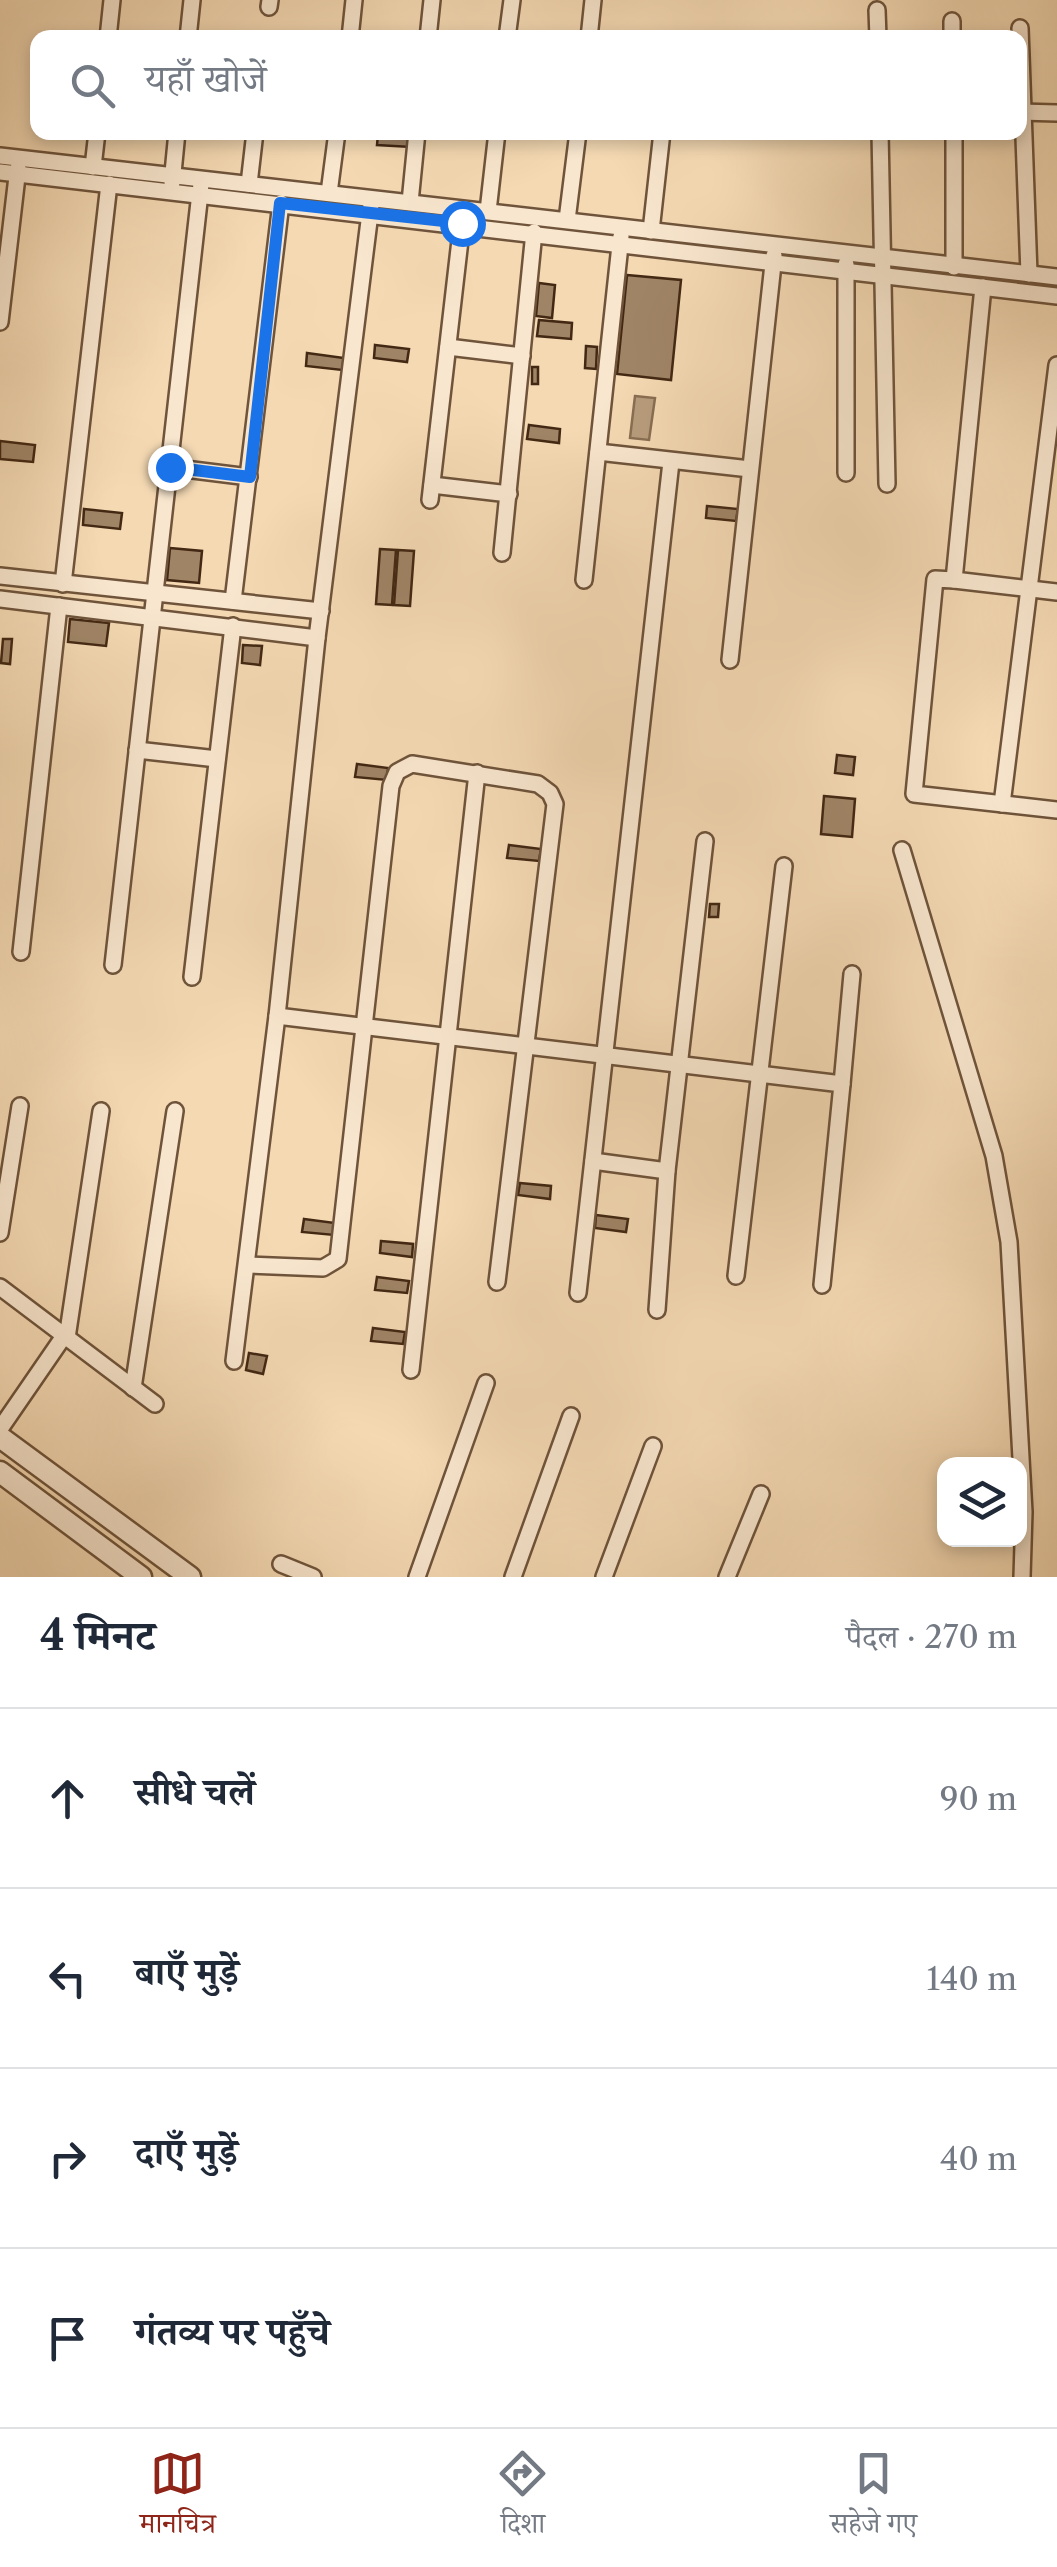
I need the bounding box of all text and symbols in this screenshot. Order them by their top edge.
search box [30,30,1027,140]
text: यहाँ खोजें [145,55,266,102]
icon: search [65,58,120,113]
route start [440,201,486,247]
route end [148,445,194,491]
map controls [937,1457,1027,1547]
button: layers [937,1457,1027,1547]
text: 4 मिनट [40,1609,155,1661]
text: पैदल · 270 m [846,1617,1017,1656]
text: सीधे चलें [135,1768,255,1815]
icon: ahead [40,1771,95,1826]
text: 90 m [940,1779,1017,1818]
text: बाएँ मुड़ें [135,1948,239,1995]
icon: left [40,1951,95,2006]
text: 140 m [926,1959,1017,1998]
text: दाएँ मुड़ें [135,2128,238,2175]
icon: right [40,2131,95,2186]
text: 40 m [940,2139,1017,2178]
text: गंतव्य पर पहुँचे [135,2308,330,2355]
icon: arrive [40,2311,95,2366]
tab: मानचित्र [140,2446,216,2551]
tab: दिशा [495,2446,550,2551]
tab: सहेजे गए [830,2446,917,2551]

